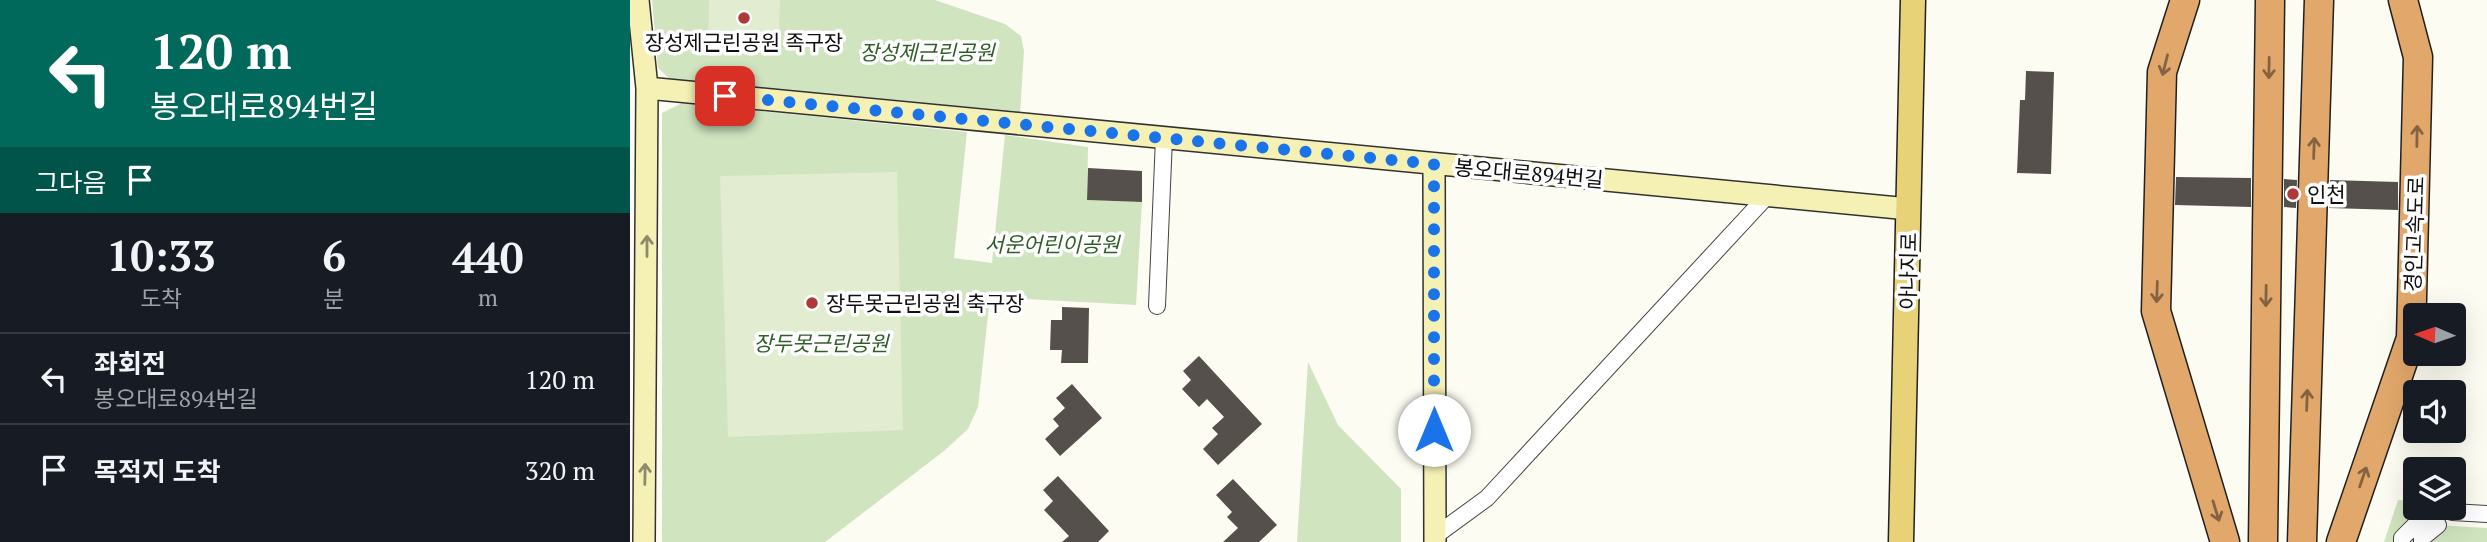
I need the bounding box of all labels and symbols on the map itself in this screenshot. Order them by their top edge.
marker: 장성제근린공원 족구장 [736,10,752,26]
place label: 장성제근린공원 족구장 [645,28,843,56]
park label: 장성제근린공원 [859,38,996,66]
one-way arrow [2158,53,2171,76]
one-way arrow [2262,56,2276,79]
pin [695,66,755,126]
one-way arrow [2410,124,2424,147]
one-way arrow [2308,137,2321,160]
street label: 봉오대로894번길 [1453,153,1605,193]
street label: 경인고속도로 [2398,176,2430,292]
place label: 인천 [2307,180,2346,208]
marker: 인천 [2285,186,2301,202]
park label: 서운어린이공원 [984,230,1121,258]
street label: 아나지로 [1893,232,1923,310]
one-way arrow [640,235,654,258]
one-way arrow [2150,281,2164,304]
one-way arrow [2259,284,2273,307]
place label: 장두못근린공원 축구장 [826,289,1024,317]
marker: 장두못근린공원 축구장 [804,295,820,311]
north arrow [2403,303,2466,366]
park label: 장두못근린공원 [753,329,890,357]
one-way arrow [2300,389,2313,412]
position arrow [1397,393,1471,467]
one-way arrow [638,463,652,486]
one-way arrow [2358,467,2370,489]
one-way arrow [2210,500,2223,522]

